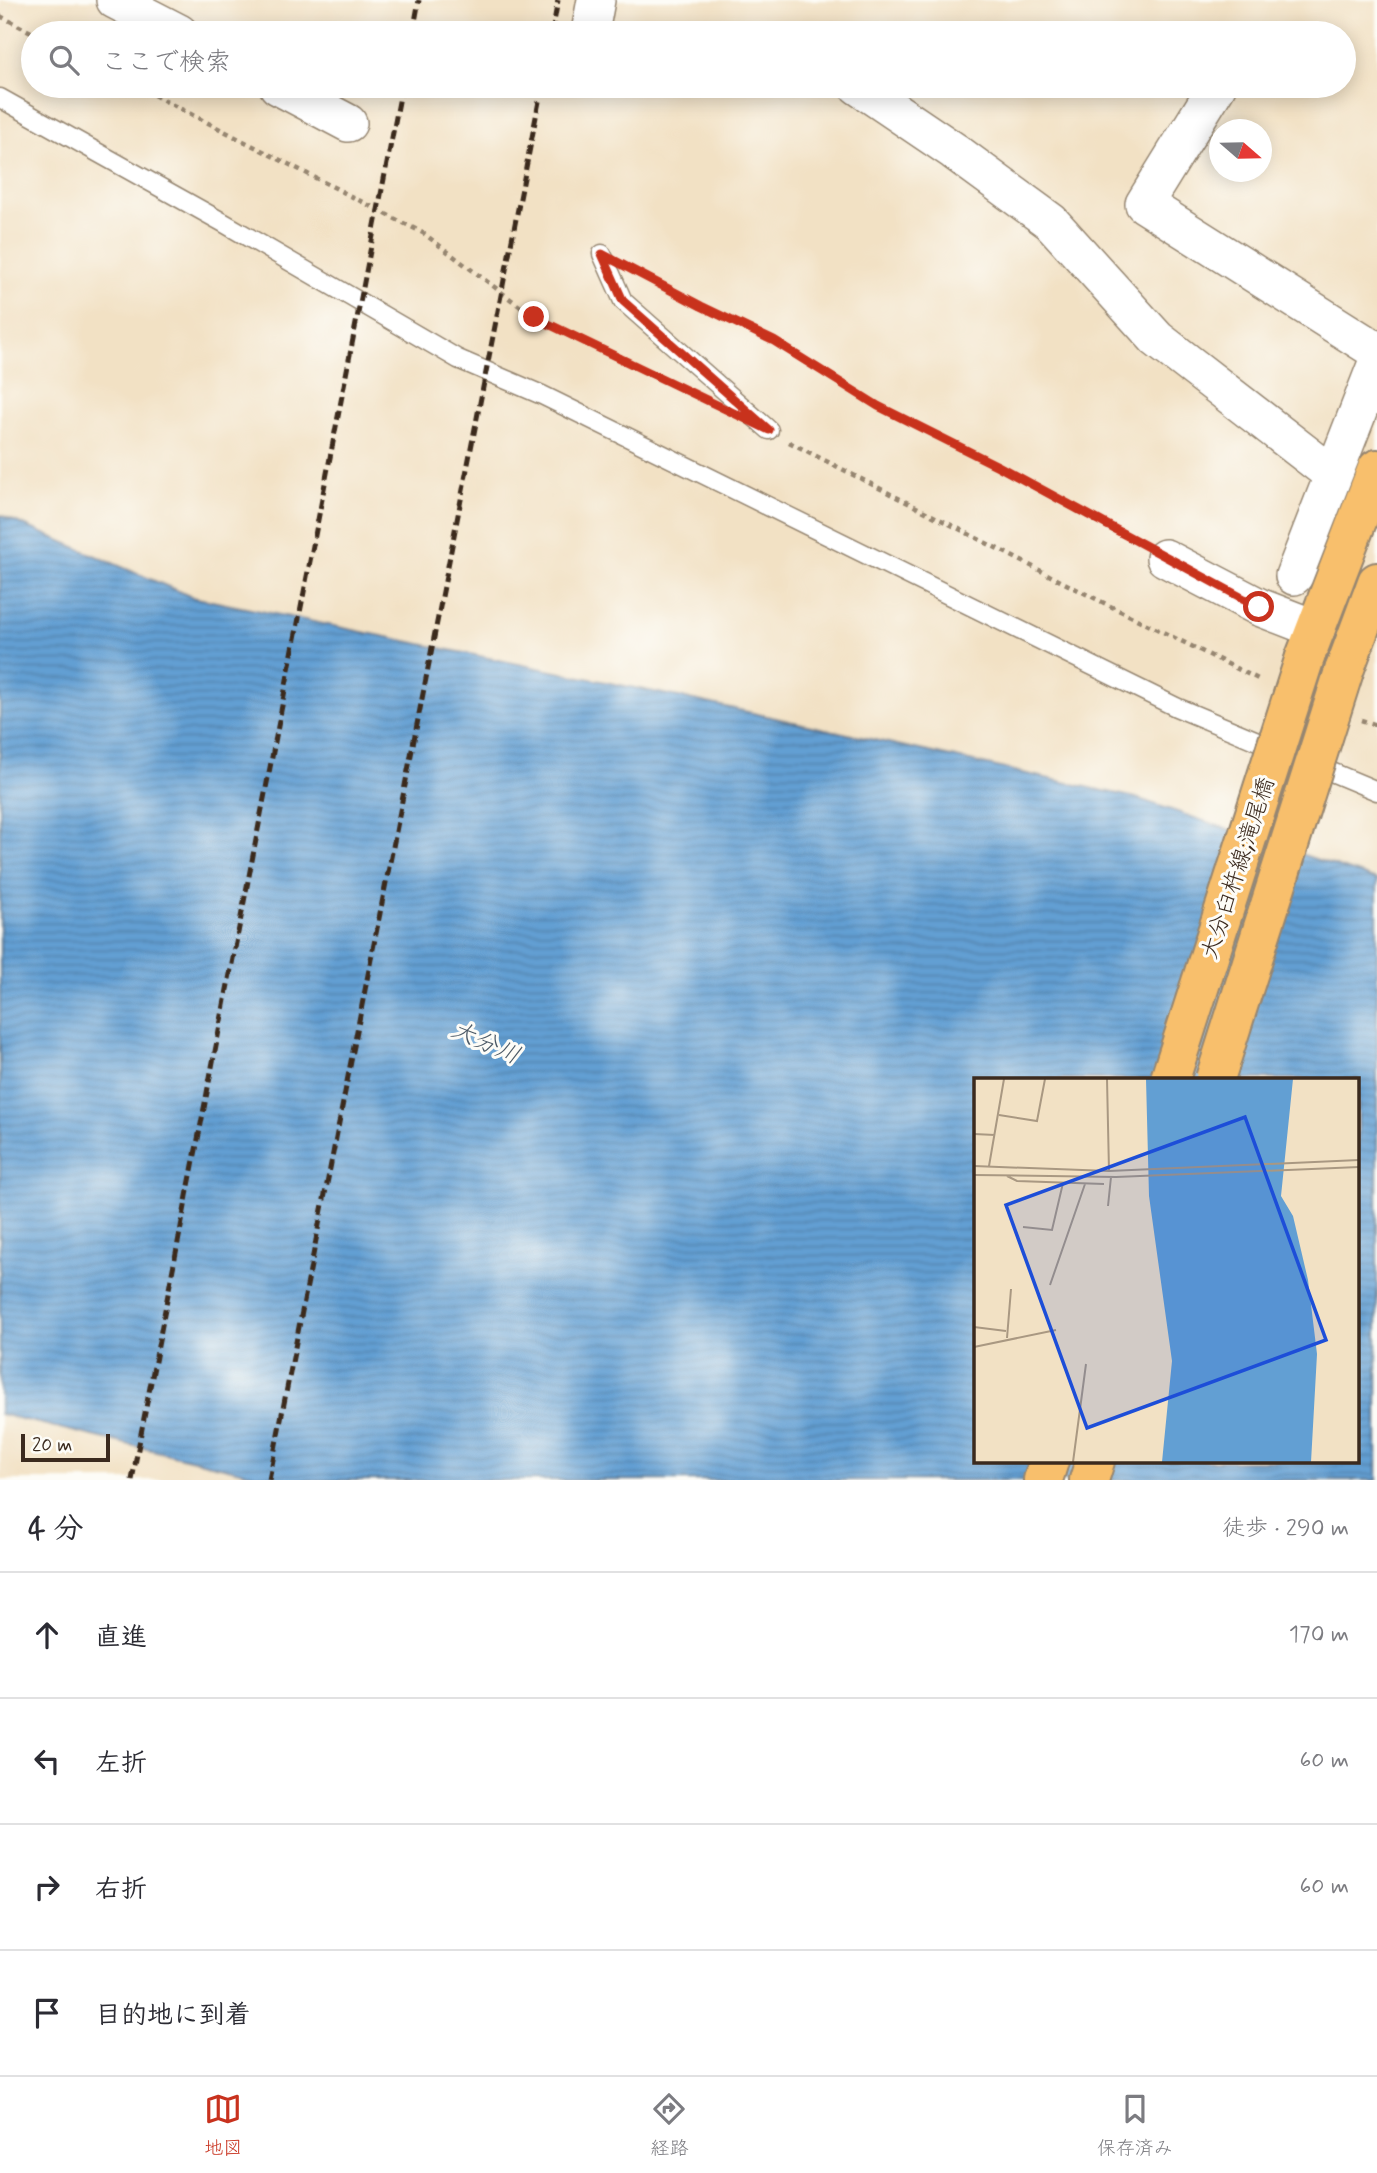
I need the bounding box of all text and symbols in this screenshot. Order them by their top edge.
search box [21,21,1356,98]
icon: search [45,41,83,79]
text: ここで検索 [101,46,231,80]
north arrow [1209,119,1272,182]
route end [518,301,549,332]
route start [1243,591,1274,622]
street label: 大分臼杵線;滝尾橋 [1195,774,1282,963]
water label: 大分川 [446,1015,525,1072]
inset map [974,1078,1360,1462]
scale bar [21,1431,110,1463]
text: 20 m [32,1433,72,1458]
text: 4 分 [28,1510,84,1549]
text: 徒歩 · 290 m [1222,1514,1349,1544]
icon: ahead [28,1616,66,1654]
text: 170 m [1289,1620,1349,1650]
text: 直進 [95,1621,147,1655]
icon: left [28,1742,66,1780]
text: 60 m [1300,1746,1349,1776]
text: 左折 [95,1747,147,1781]
icon: right [28,1868,66,1906]
text: 60 m [1300,1872,1349,1902]
text: 右折 [95,1873,147,1907]
icon: arrive [28,1994,66,2032]
text: 目的地に到着 [95,1999,251,2033]
tab: 地図 [204,2090,242,2161]
tab: 経路 [650,2090,689,2161]
tab: 保存済み [1097,2090,1173,2161]

